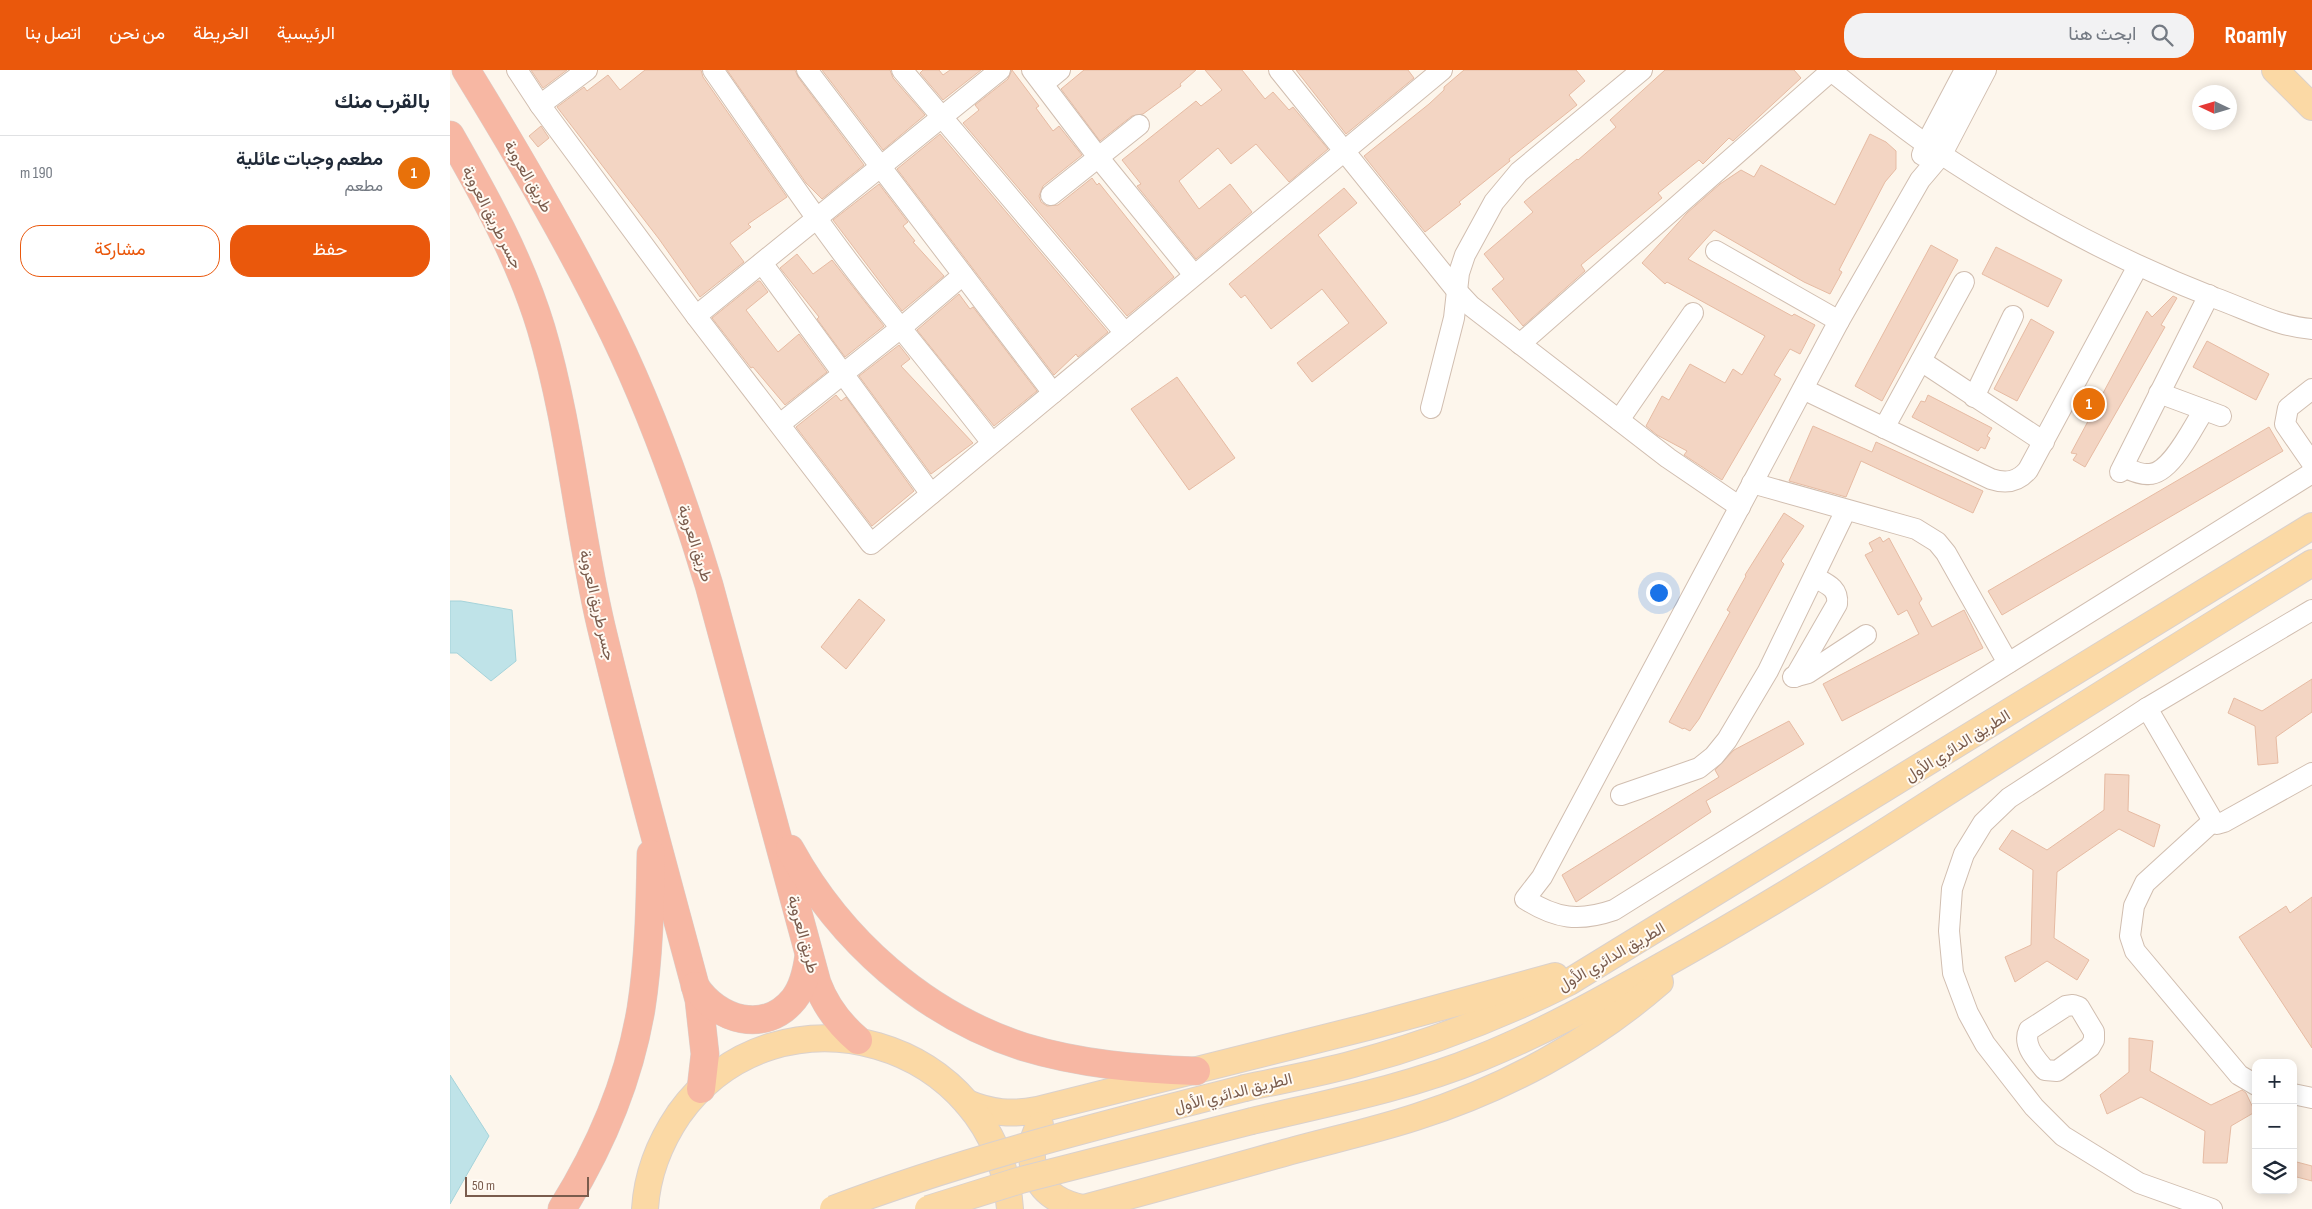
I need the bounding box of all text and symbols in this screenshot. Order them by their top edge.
search box [1844,13,2194,58]
icon: search [2148,21,2176,49]
text: Roamly [2224,21,2287,50]
text: اتصل بنا [25,23,81,44]
text: من نحن [109,23,165,44]
text: الخريطة [193,23,249,44]
text: الرئيسية [277,23,335,44]
text: ابحث هنا [2068,23,2136,46]
north arrow [2192,85,2237,130]
text: بالقرب منك [335,89,430,114]
street label: طريق العروبة [499,137,556,216]
text: مطعم وجبات عائلية [236,148,383,171]
street label: جسر طريق العروبة [458,163,526,273]
text: 190 m [20,164,53,183]
text: 1 [411,164,417,183]
text: مطعم [344,177,383,196]
button: مشاركة [20,225,220,277]
button: حفظ [230,225,430,277]
pin: 1 [2073,385,2105,423]
street label: طريق العروبة [673,502,716,584]
street label: جسر طريق العروبة [575,548,619,663]
your location [1646,580,1672,606]
street label: الطريق الدائري الأول [1902,706,2016,789]
street label: طريق العروبة [783,893,822,975]
street label: الطريق الدائري الأول [1555,919,1670,998]
map controls [2252,1059,2297,1194]
button: + [2252,1059,2297,1104]
street label: الطريق الدائري الأول [1172,1070,1295,1120]
button: − [2252,1104,2297,1149]
button: layers [2252,1149,2297,1194]
scale bar [465,1174,589,1197]
text: 50 m [472,1177,495,1194]

